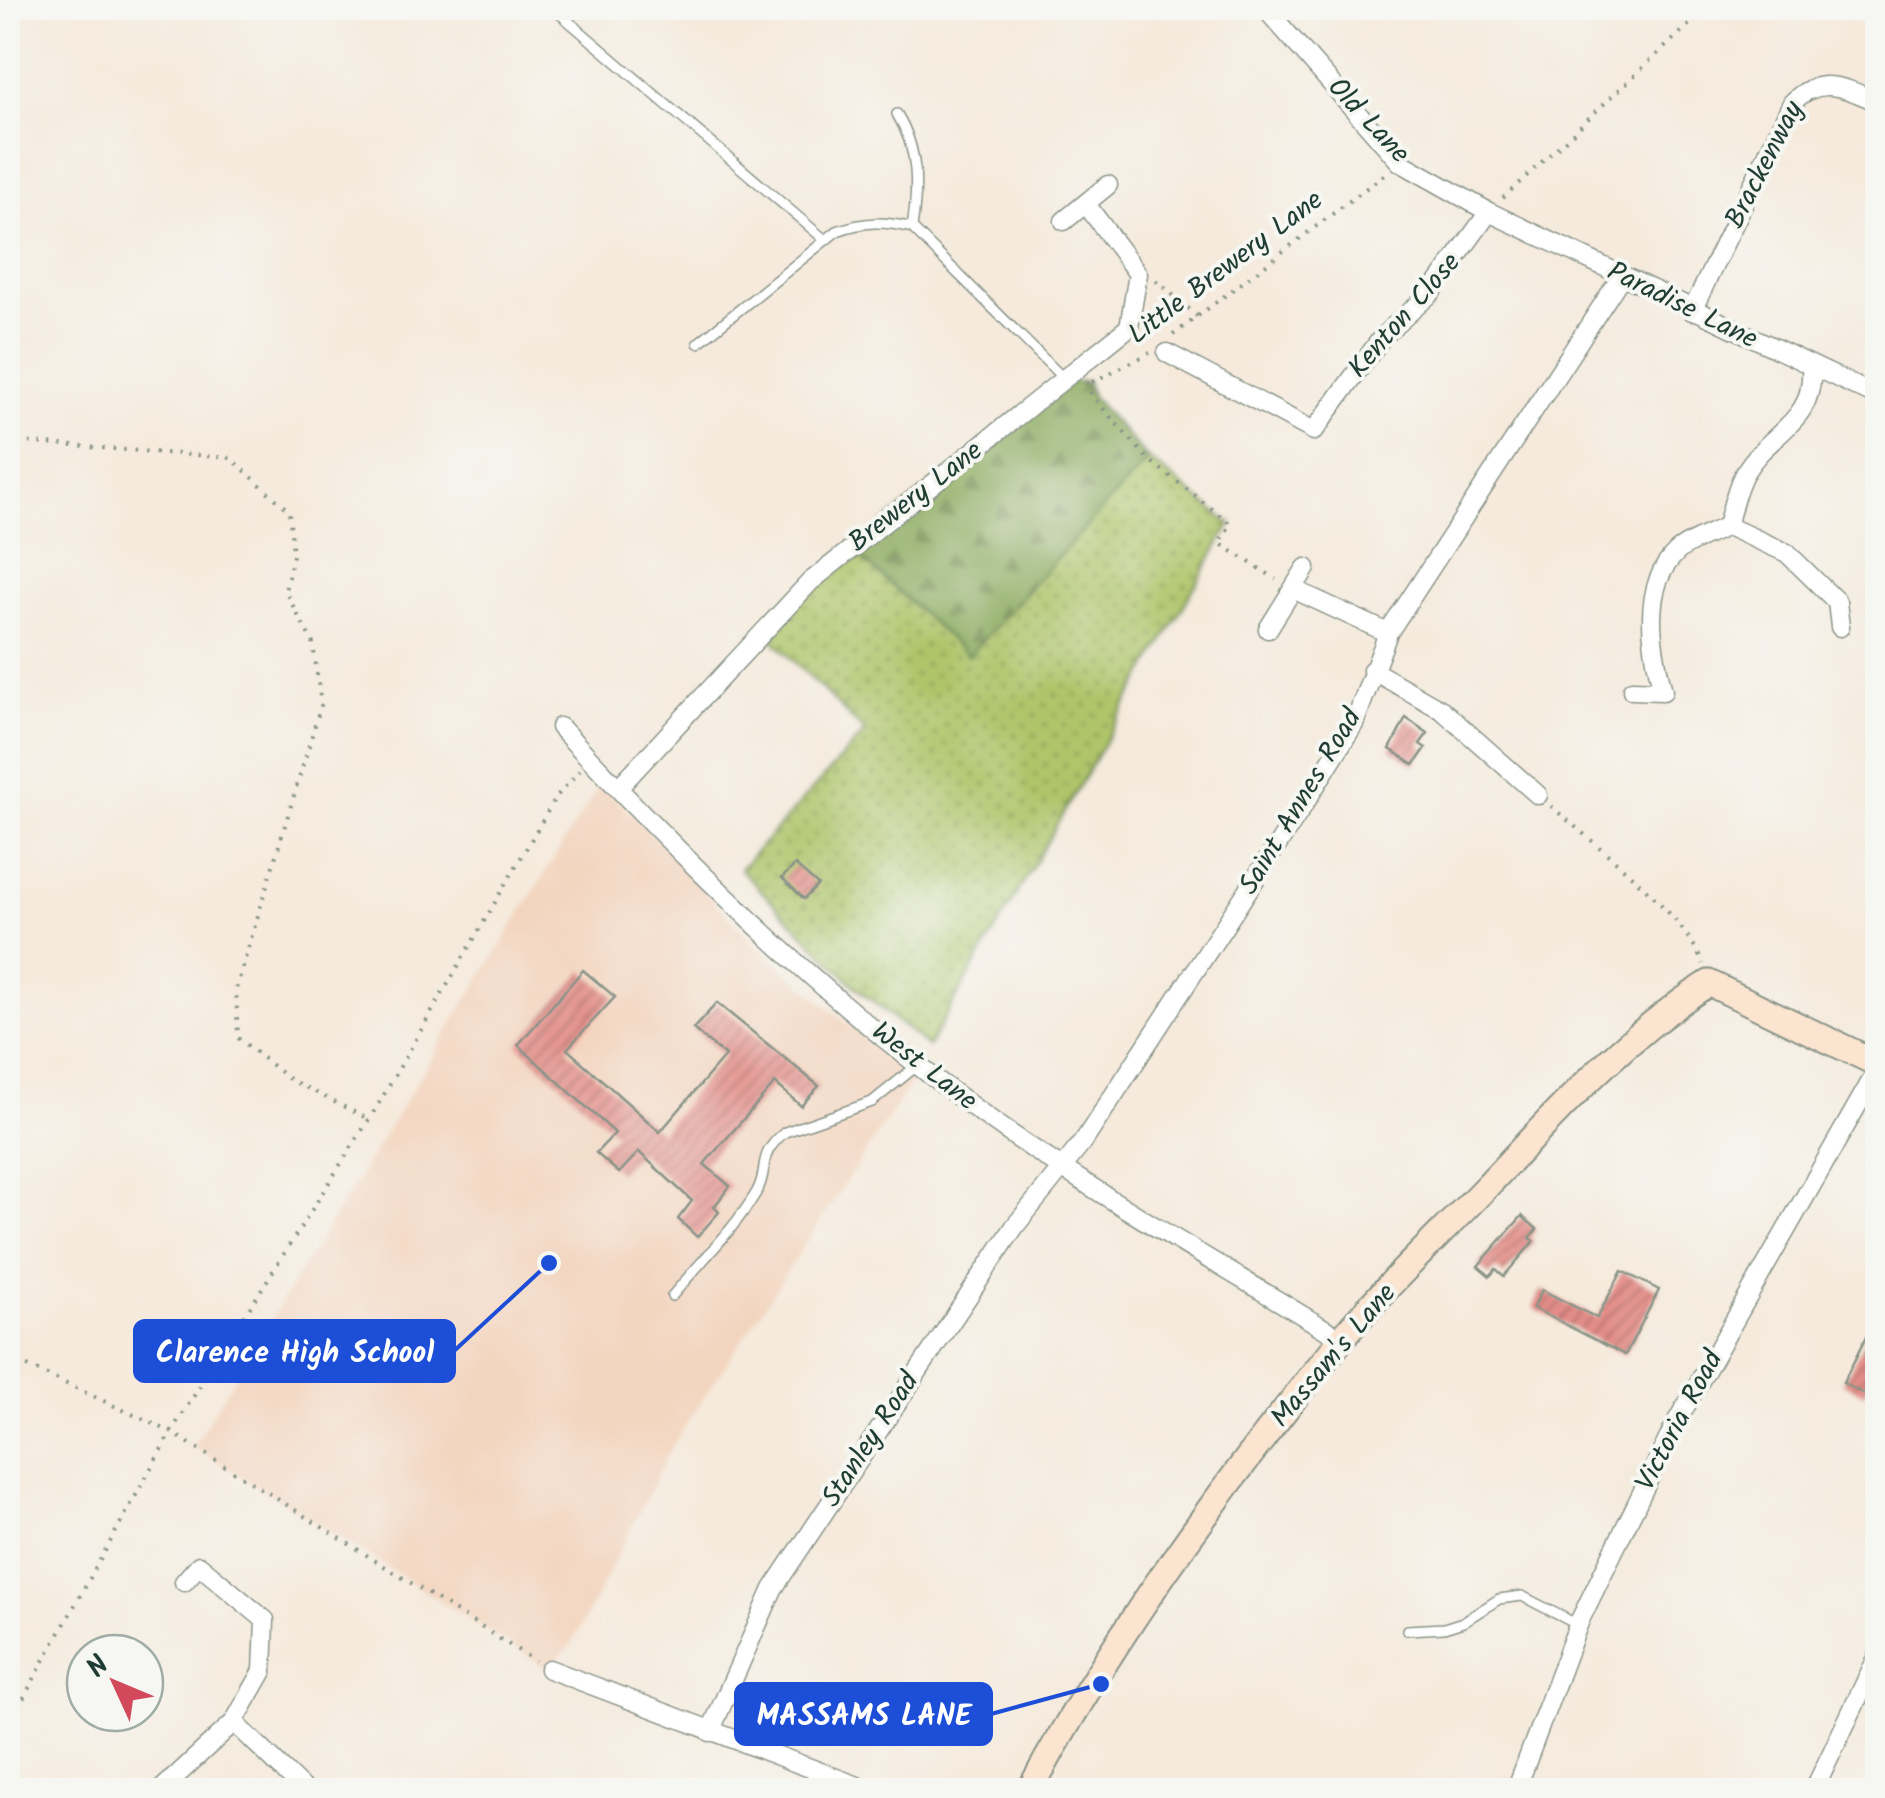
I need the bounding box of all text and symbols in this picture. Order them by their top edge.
street label: Old Lane [1316,67,1421,175]
street label: Brackenway [1714,92,1817,237]
street label: Little Brewery Lane [1119,179,1334,357]
street label: Kenton Close [1337,243,1473,389]
street label: Paradise Lane [1599,250,1766,362]
street label: Brewery Lane [839,430,993,564]
street label: Saint Annes Road [1228,699,1375,904]
street label: West Lane [861,1011,987,1123]
street label: Massam's Lane [1260,1273,1409,1439]
callout: Clarence High School [135,1321,454,1381]
text: Clarence High School [156,1330,434,1378]
street label: Victoria Road [1624,1342,1736,1500]
street label: Stanley Road [810,1362,932,1517]
north arrow [65,1633,165,1733]
text: N [76,1645,121,1689]
callout: MASSAMS LANE [736,1684,991,1744]
text: MASSAMS LANE [756,1693,973,1741]

